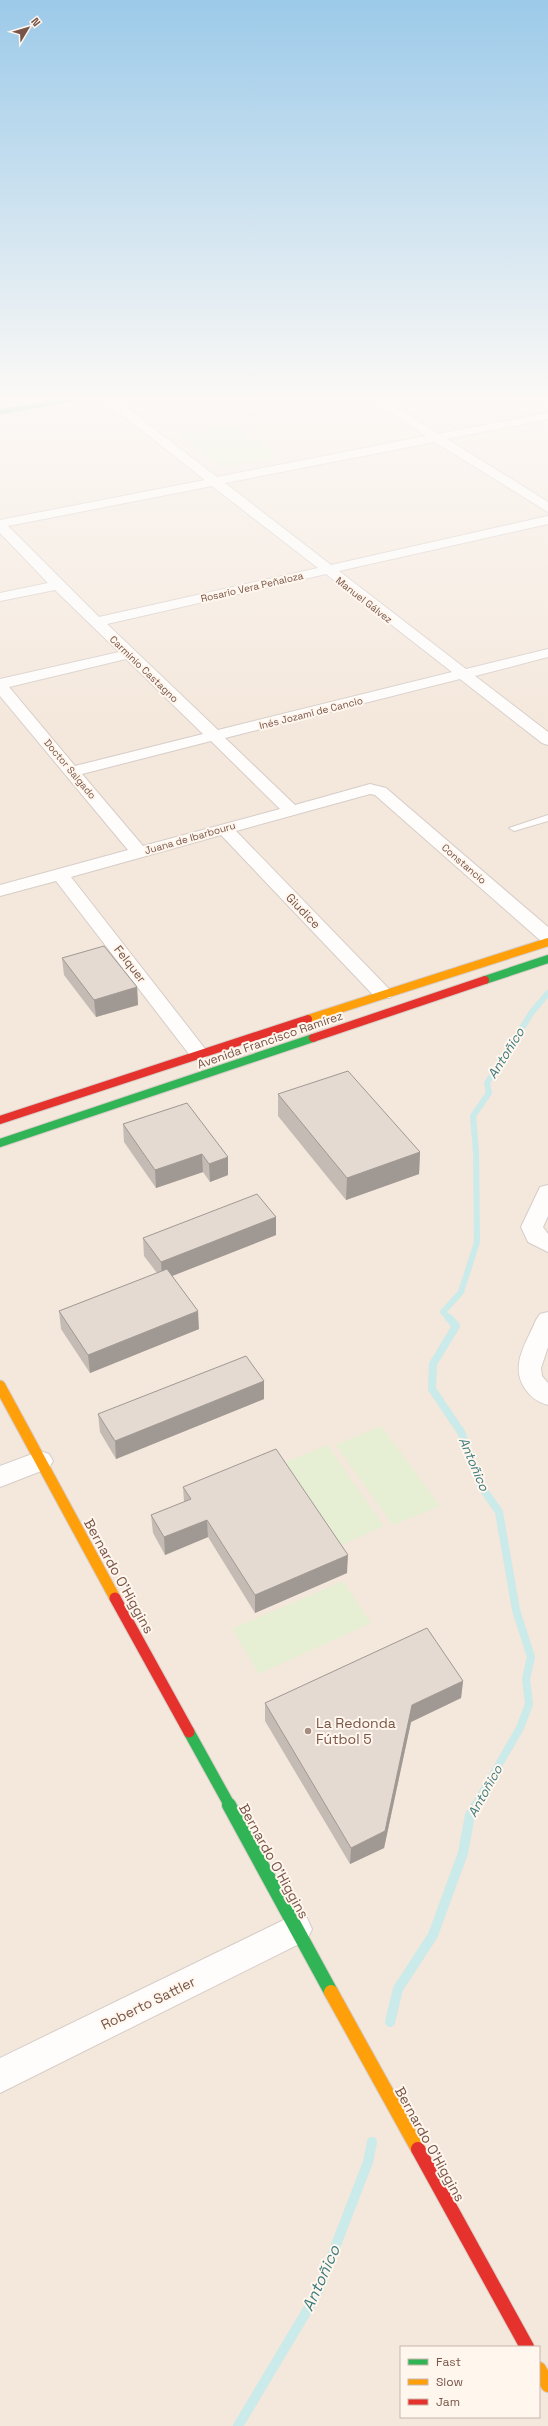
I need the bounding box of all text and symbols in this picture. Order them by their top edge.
north arrow [8,8,48,48]
text: N [28,15,44,29]
street label: Rosario Vera Peñaloza [199,569,305,605]
street label: Manuel Gálvez [333,574,395,626]
street label: Carminio Castagno [107,633,181,705]
street label: Inés Jozami de Cancio [258,694,364,732]
street label: Doctor Salgado [41,736,99,802]
street label: Juana de Ibarbouru [143,819,237,857]
street label: Constancio [439,841,489,887]
street label: Giudice [282,890,324,932]
street label: Felquer [110,942,150,986]
street label: Avenida Francisco Ramírez [195,1008,345,1072]
water label: Antoñico [484,1024,529,1082]
water label: Antoñico [455,1435,493,1494]
street label: Bernardo O'Higgins [80,1515,158,1637]
place label: La Redonda Fútbol 5 [316,1714,396,1748]
marker: La Redonda Fútbol 5 [303,1726,313,1736]
water label: Antoñico [464,1761,507,1820]
street label: Bernardo O'Higgins [235,1800,313,1922]
street label: Roberto Sattler [98,1972,198,2034]
street label: Bernardo O'Higgins [391,2083,469,2205]
water label: Antoñico [297,2241,345,2314]
legend [400,2346,540,2418]
text: Fast [436,2354,461,2370]
text: Slow [436,2374,463,2390]
text: Jam [436,2394,460,2410]

